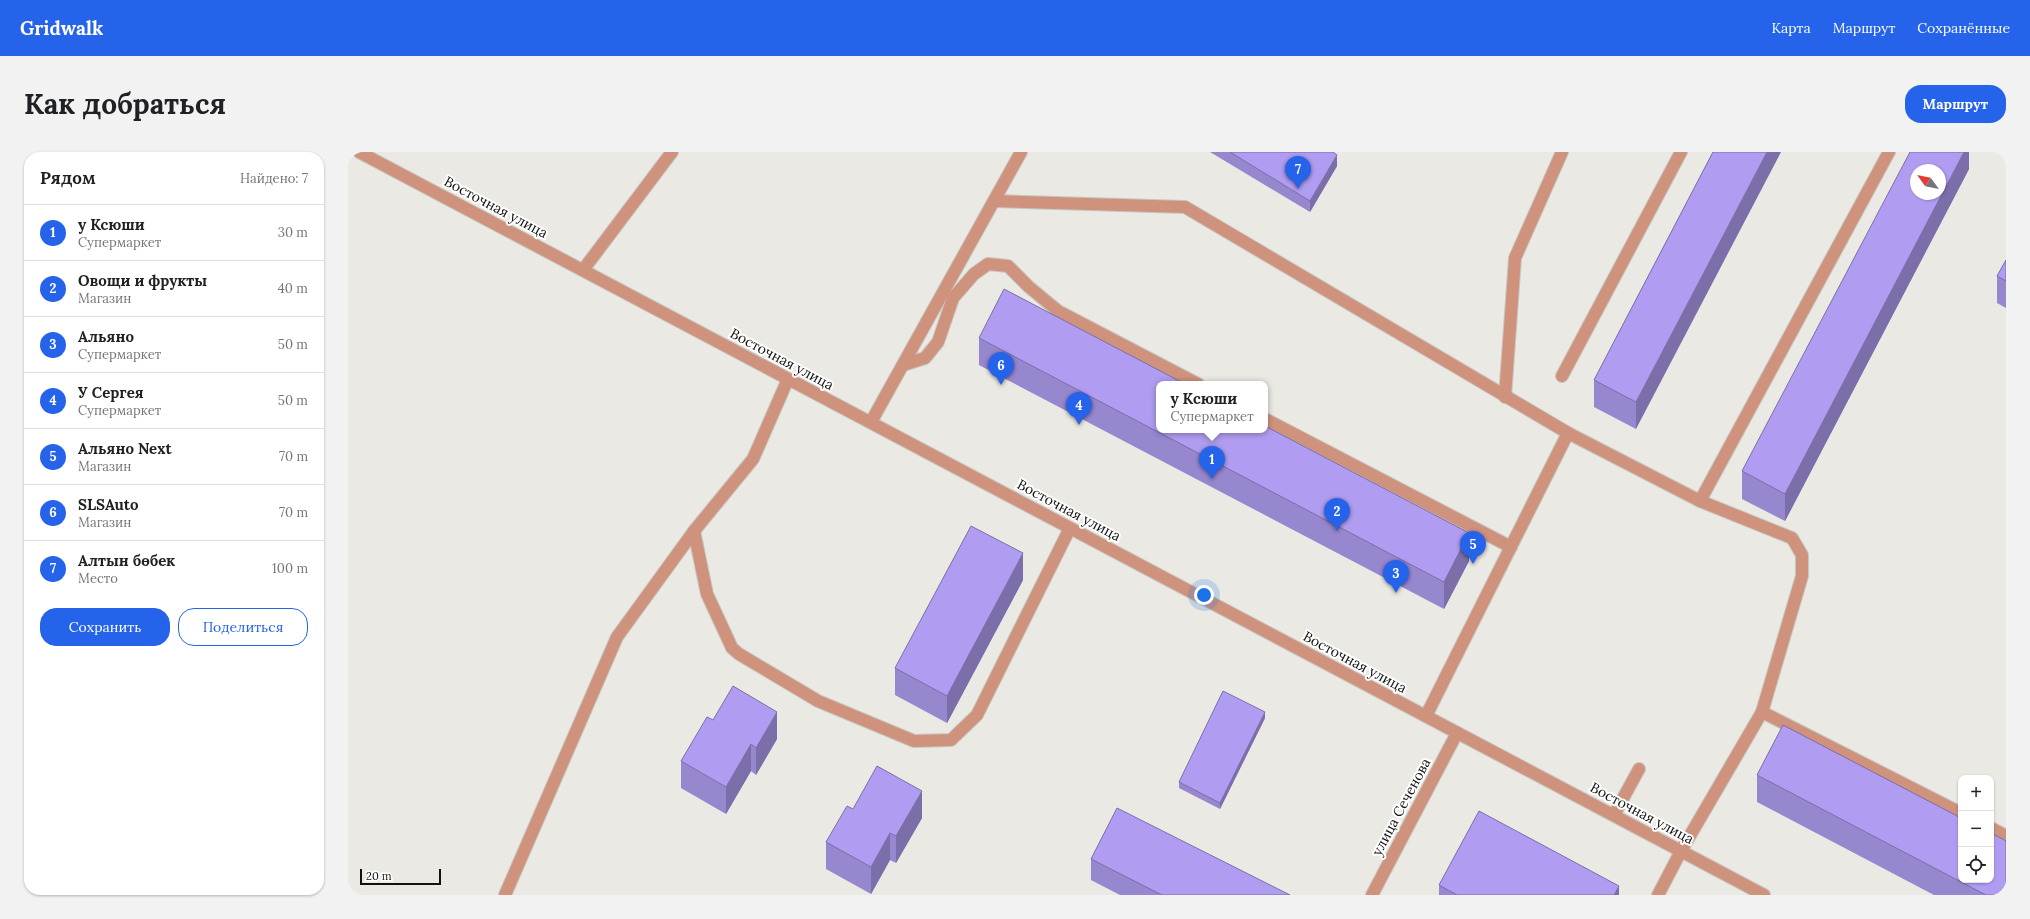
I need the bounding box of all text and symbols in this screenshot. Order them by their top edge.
text: Gridwalk [20,16,103,40]
text: Карта [1771,19,1811,37]
text: Маршрут [1833,19,1895,37]
text: Сохранённые [1917,19,2010,37]
button: Маршрут [1905,85,2006,123]
text: Как добраться [24,86,226,122]
pin: 7 [1285,156,1311,189]
north arrow [1910,164,1946,200]
text: Рядом [40,167,96,189]
text: Найдено: 7 [240,170,308,187]
street label: Восточная улица [441,172,551,242]
text: у Ксюши [78,215,145,234]
text: 1 [50,224,56,241]
text: 30 m [278,224,308,241]
text: Супермаркет [78,234,161,251]
text: Овощи и фрукты [78,271,207,290]
text: 2 [50,280,56,297]
text: 40 m [278,280,308,297]
text: Магазин [78,290,131,307]
street label: Восточная улица [727,324,837,394]
text: Альяно [78,327,134,346]
text: 3 [49,336,57,353]
text: 50 m [278,336,308,353]
text: Супермаркет [78,346,161,363]
pin: 6 [988,352,1014,385]
popup [1156,381,1268,433]
text: У Сергея [78,383,144,402]
text: у Ксюши [1170,389,1237,408]
text: 4 [49,392,57,409]
text: 50 m [278,392,308,409]
pin: 4 [1066,392,1092,425]
text: Супермаркет [78,402,161,419]
text: Супермаркет [1170,408,1254,425]
text: Альяно Next [78,439,172,458]
pin: 1 [1199,446,1225,479]
text: 5 [49,448,57,465]
text: 70 m [279,448,308,465]
text: Магазин [78,458,131,475]
street label: Восточная улица [1014,475,1124,545]
text: SLSAuto [78,495,139,514]
pin: 2 [1324,498,1350,531]
text: 6 [49,504,57,521]
text: 70 m [279,504,308,521]
text: Магазин [78,514,131,531]
pin: 5 [1460,531,1486,564]
text: Алтын бөбек [78,551,175,570]
text: 7 [50,560,56,577]
text: 100 m [272,560,308,577]
pin: 3 [1383,560,1409,593]
text: Место [78,570,118,587]
your location [1194,585,1214,605]
button: Сохранить [40,608,170,646]
button: Поделиться [178,608,308,646]
street label: Восточная улица [1300,627,1410,697]
street label: улица Сеченова [1368,755,1434,859]
map controls [1958,775,1994,883]
button: + [1958,775,1994,811]
street label: Восточная улица [1587,778,1697,848]
button: − [1958,811,1994,847]
button: locate [1958,847,1994,883]
scale bar [360,867,441,886]
text: 20 m [366,869,391,883]

